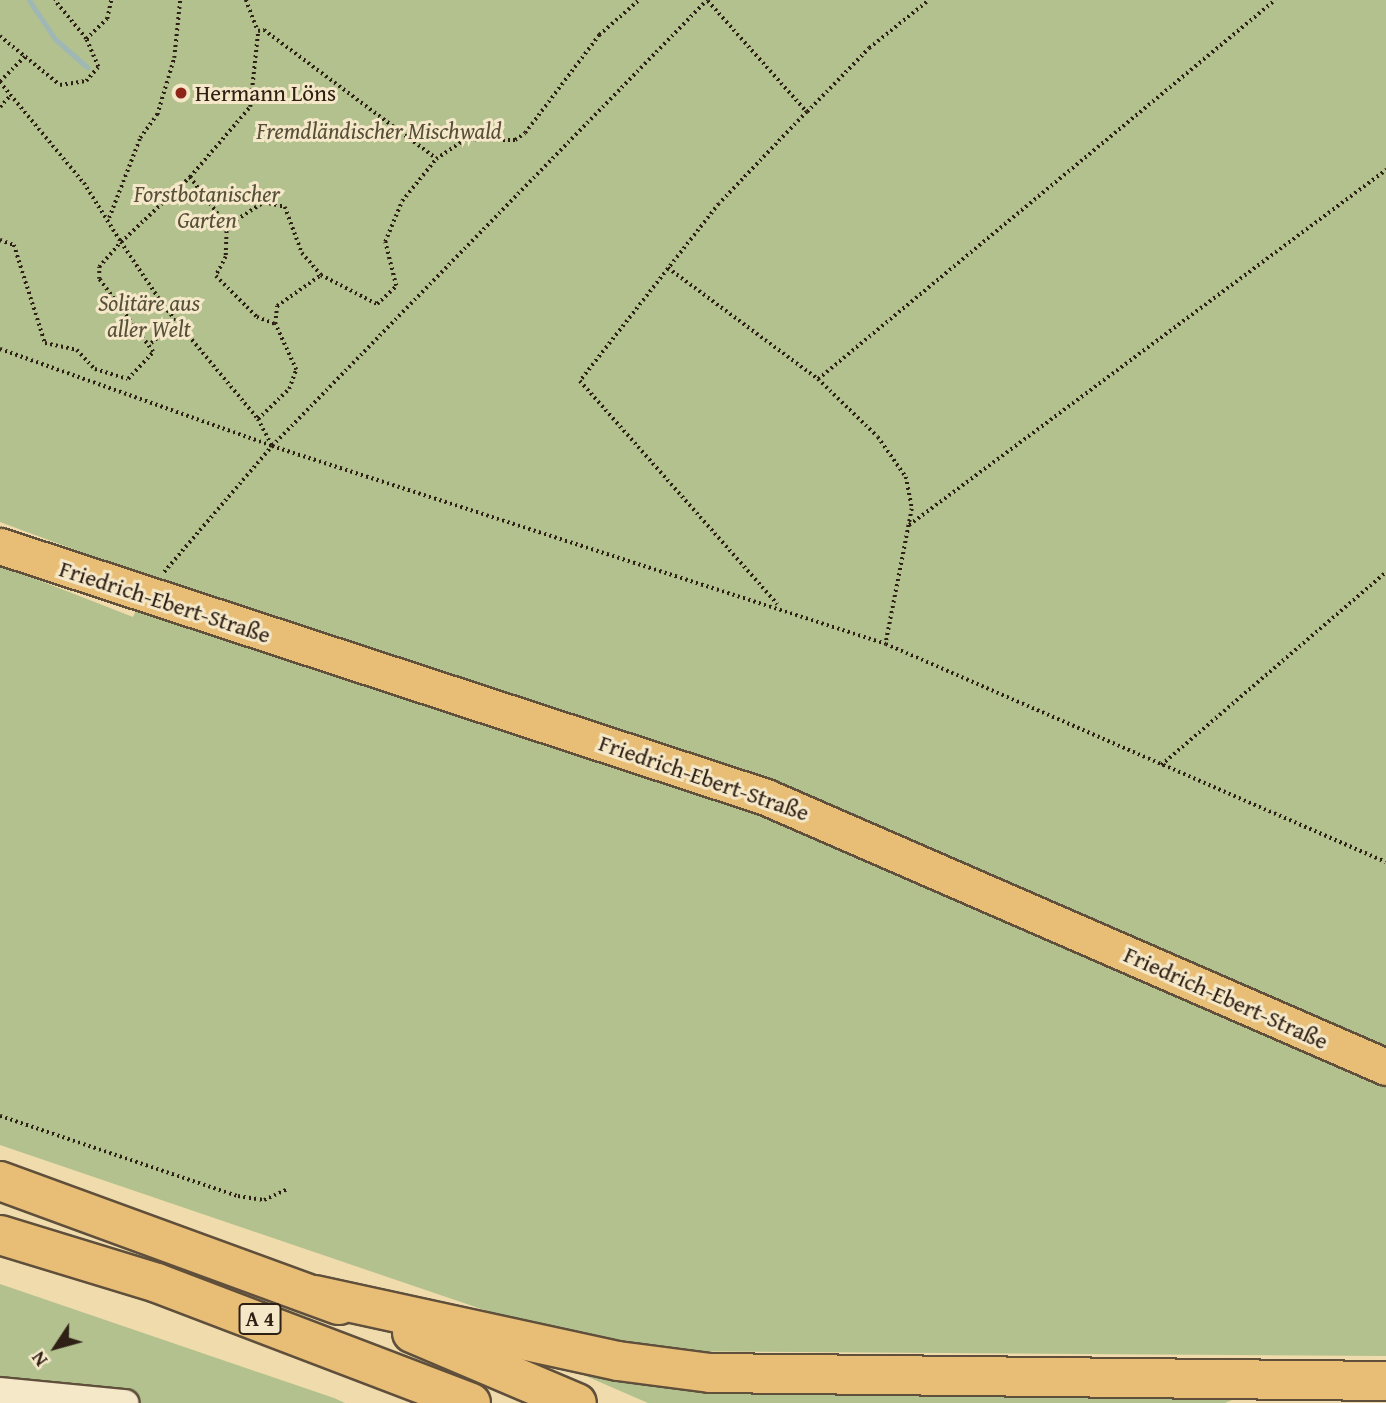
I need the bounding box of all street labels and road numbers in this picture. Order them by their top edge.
street label: Friedrich-Ebert-Straße [56,555,274,649]
street label: Friedrich-Ebert-Straße [595,729,813,827]
street label: Friedrich-Ebert-Straße [1120,941,1332,1055]
road number: A 4 [237,1302,283,1336]

